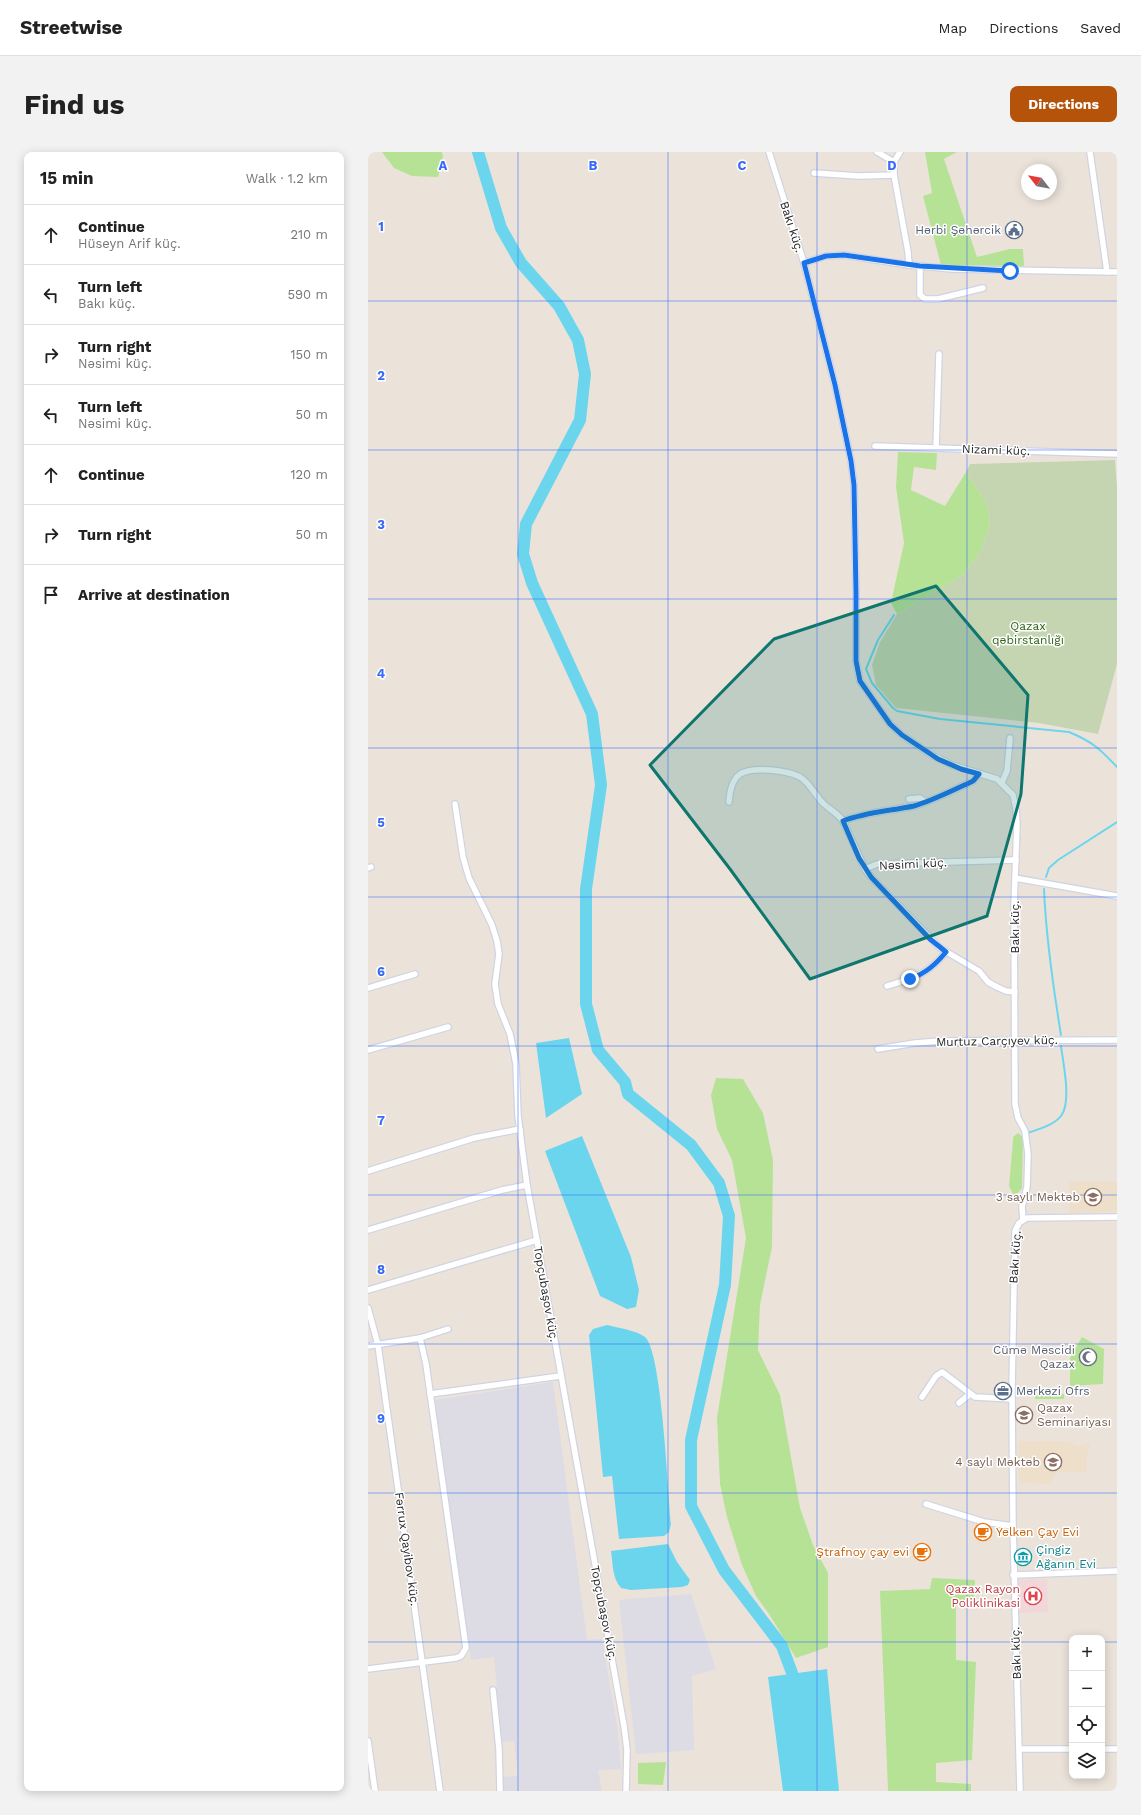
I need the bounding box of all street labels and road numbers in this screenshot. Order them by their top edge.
street label: Bakı küç. [777,200,807,254]
street label: Nizami küç. [962,442,1030,458]
street label: Nəsimi küç. [879,855,947,873]
street label: Bakı küç. [1008,901,1022,953]
street label: Murtuz Carçıyev küç. [936,1033,1058,1049]
street label: Bakı küç. [1006,1230,1024,1284]
street label: Topçubaşov küç. [531,1245,561,1343]
street label: Fərrux Qayibov küç. [392,1491,422,1607]
street label: Topçubaşov küç. [588,1564,620,1662]
street label: Bakı küç. [1008,1626,1024,1680]

